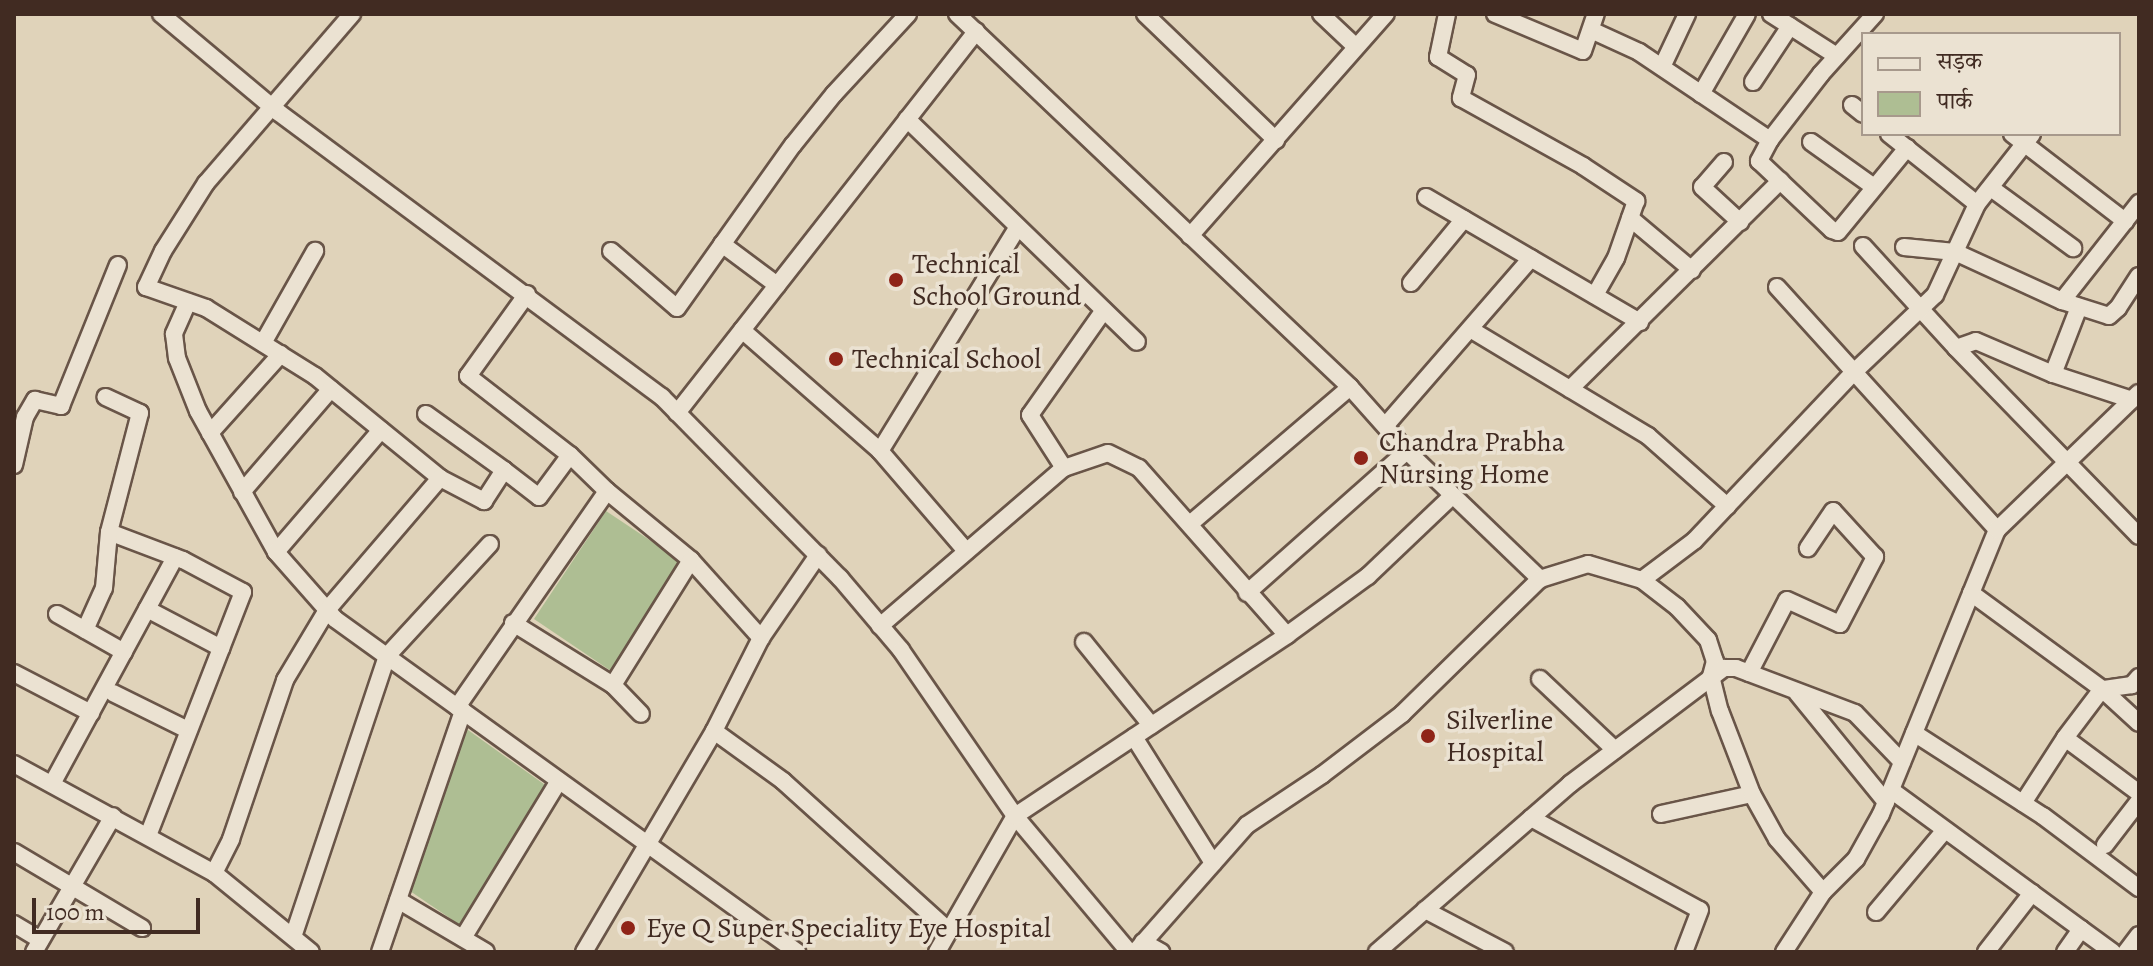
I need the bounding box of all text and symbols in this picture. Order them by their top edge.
legend [1861,32,2121,136]
text: सड़क [1937,45,1982,77]
text: पार्क [1937,85,1972,117]
place label: Technical School Ground [912,247,1081,313]
marker: Technical School Ground [887,271,905,289]
place label: Technical School [852,342,1041,376]
marker: Technical School [827,350,845,368]
place label: Chandra Prabha Nursing Home [1379,425,1565,491]
marker: Chandra Prabha Nursing Home [1350,447,1372,469]
place label: Silverline Hospital [1446,703,1553,769]
marker: Silverline Hospital [1417,725,1439,747]
scale bar [36,882,204,932]
text: 100 m [46,896,105,928]
place label: Eye Q Super Speciality Eye Hospital [646,911,1051,945]
marker: Eye Q Super Speciality Eye Hospital [617,917,639,939]

